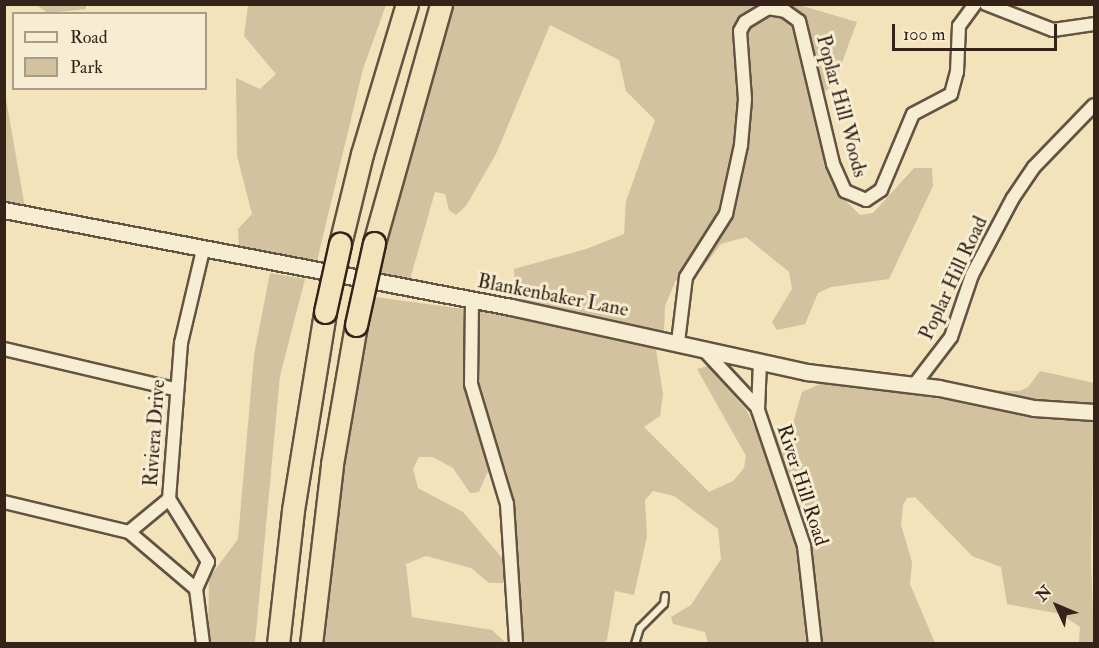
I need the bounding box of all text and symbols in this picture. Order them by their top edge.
legend [12,12,207,90]
scale bar [895,12,1060,50]
text: 100 m [903,23,946,46]
text: Road [70,26,108,49]
street label: Poplar Hill Woods [811,32,873,180]
text: Park [70,56,103,79]
street label: Poplar Hill Road [914,212,992,344]
street label: Blankenbaker Lane [475,269,631,321]
street label: Riviera Drive [138,379,170,487]
street label: River Hill Road [772,421,834,549]
north arrow [1027,576,1087,636]
text: N [1032,581,1056,606]

